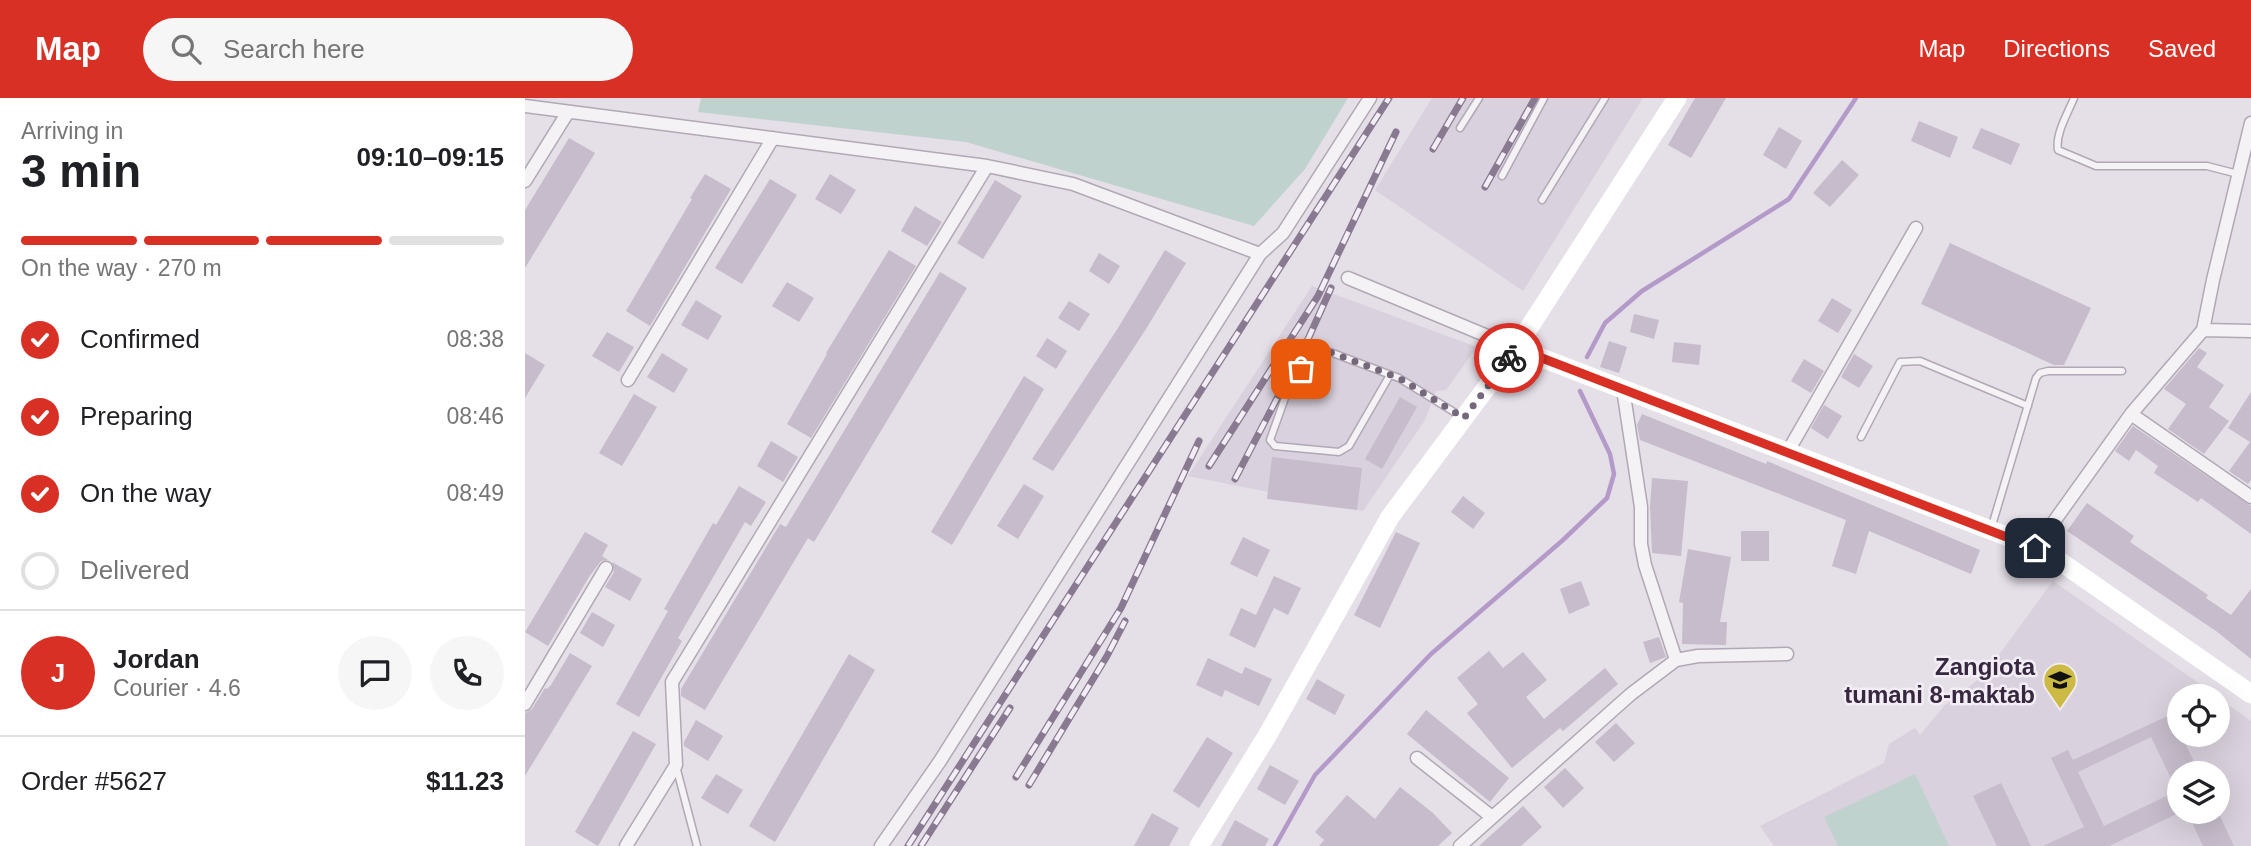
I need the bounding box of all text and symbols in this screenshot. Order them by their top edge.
search box [143,18,633,81]
text: Map [35,30,101,67]
icon: search [167,30,205,68]
text: Search here [223,34,365,64]
text: Map [1919,35,1965,62]
text: Directions [2003,35,2110,62]
text: Saved [2148,35,2216,62]
text: Arriving in [21,118,123,144]
text: 09:10–09:15 [357,142,504,172]
text: 3 min [21,145,141,197]
text: On the way · 270 m [21,255,222,281]
icon: check [21,321,59,359]
courier [1474,323,1544,393]
text: Confirmed [80,324,200,354]
text: 08:38 [446,326,504,352]
pin [1271,339,1331,399]
icon: bike [1490,339,1528,377]
icon: bag [1282,350,1320,388]
icon: check [21,398,59,436]
text: Preparing [80,401,193,431]
text: 08:46 [446,403,504,429]
icon: check [21,475,59,513]
text: On the way [80,478,212,508]
text: 08:49 [446,480,504,506]
pin [2005,518,2065,578]
icon: home [2016,529,2054,567]
text: Delivered [80,555,190,585]
button: chat [338,636,412,710]
button: phone [430,636,504,710]
text: Jordan [113,644,200,674]
place label: Zangiota tumani 8-maktab [1844,653,2036,708]
text: J [51,658,65,688]
school or university icon: Zangiota tumani 8-maktab [2041,661,2079,710]
text: Courier · 4.6 [113,675,241,701]
map controls [2167,684,2230,824]
button: locate [2167,684,2230,747]
button: layers [2167,761,2230,824]
text: Order #5627 [21,766,167,796]
text: $11.23 [426,766,504,796]

